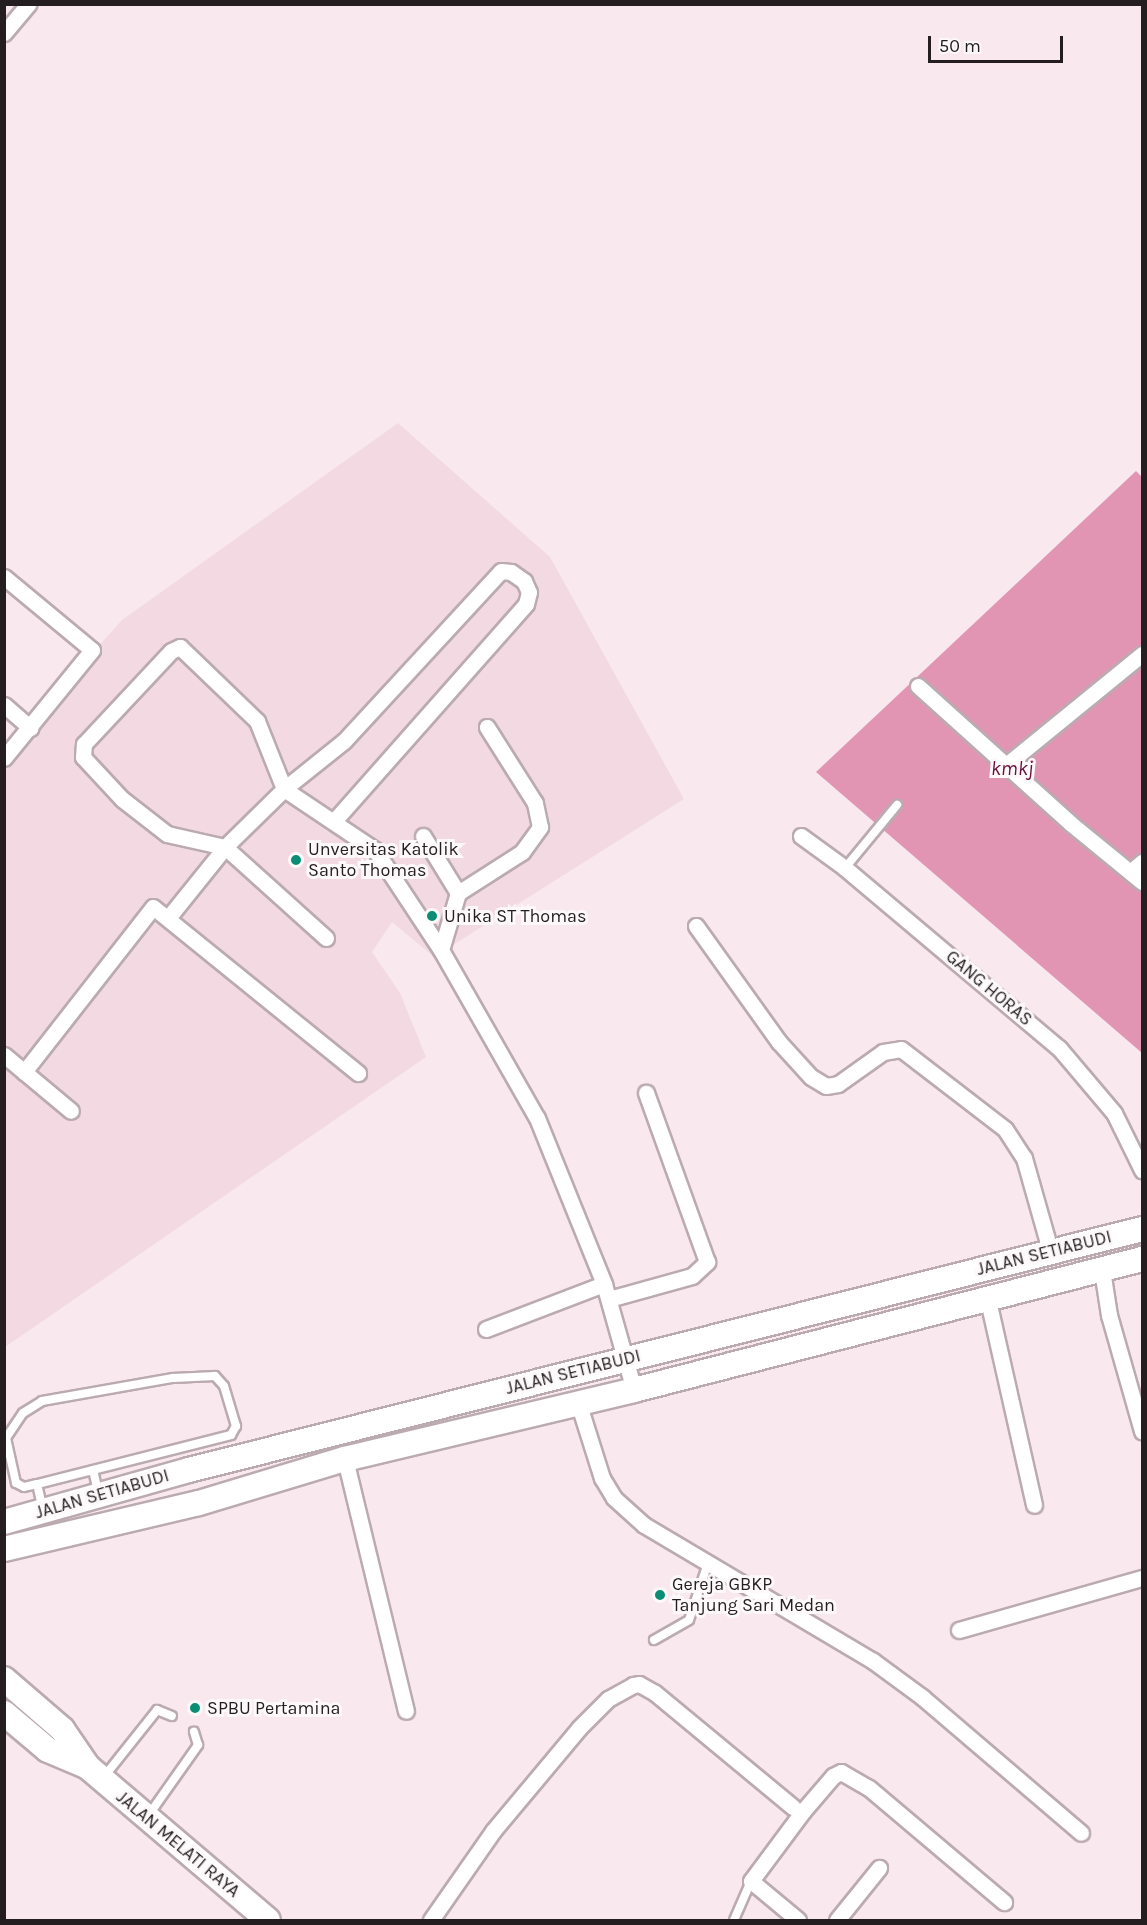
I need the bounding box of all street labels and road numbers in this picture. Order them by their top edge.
street label: GANG HORAS [941,946,1037,1030]
street label: JALAN SETIABUDI [974,1226,1114,1280]
street label: JALAN SETIABUDI [503,1345,643,1399]
street label: JALAN SETIABUDI [33,1465,171,1523]
street label: JALAN MELATI RAYA [112,1786,244,1902]

